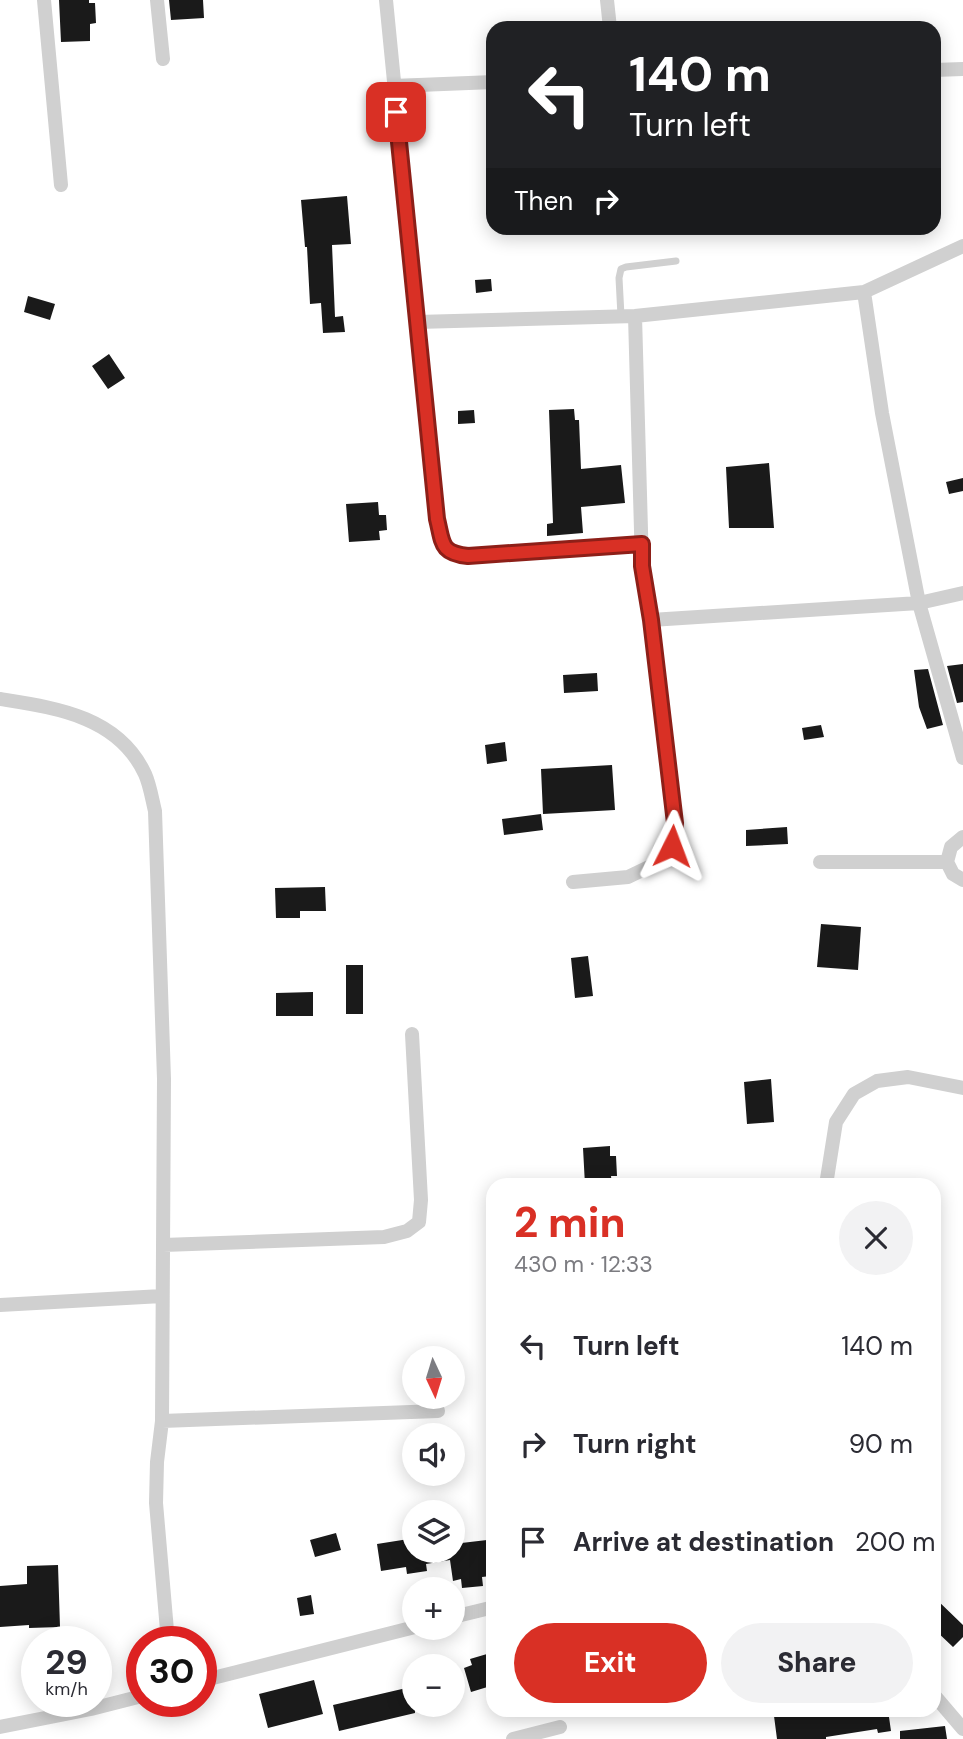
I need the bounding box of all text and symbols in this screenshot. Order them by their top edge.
text: 140 m [629,42,771,106]
icon: left [514,49,605,140]
pin [366,82,426,142]
icon: arrive [377,93,415,131]
text: Turn left [629,104,751,146]
icon: right [587,182,625,220]
text: Then [514,184,573,218]
position arrow [635,809,709,883]
text: 2 min [514,1195,625,1250]
button: close [839,1201,913,1275]
text: 430 m · 12:33 [514,1249,653,1279]
icon: left [514,1327,552,1365]
text: Turn left [573,1329,680,1363]
text: 140 m [841,1329,913,1363]
north arrow [402,1346,466,1409]
map controls [402,1346,465,1717]
button: sound [402,1423,465,1486]
icon: right [514,1425,552,1463]
text: Turn right [573,1427,697,1461]
text: 90 m [849,1427,913,1461]
button: layers [402,1500,465,1563]
icon: arrive [514,1523,552,1561]
text: Arrive at destination [573,1525,834,1559]
text: 200 m [855,1525,935,1559]
button: + [402,1577,465,1640]
button: Exit [514,1623,707,1703]
button: Share [721,1623,913,1703]
speed limit sign: 30 [126,1626,217,1717]
text: 29 [45,1639,88,1685]
button: − [402,1654,465,1717]
text: km/h [45,1677,88,1701]

